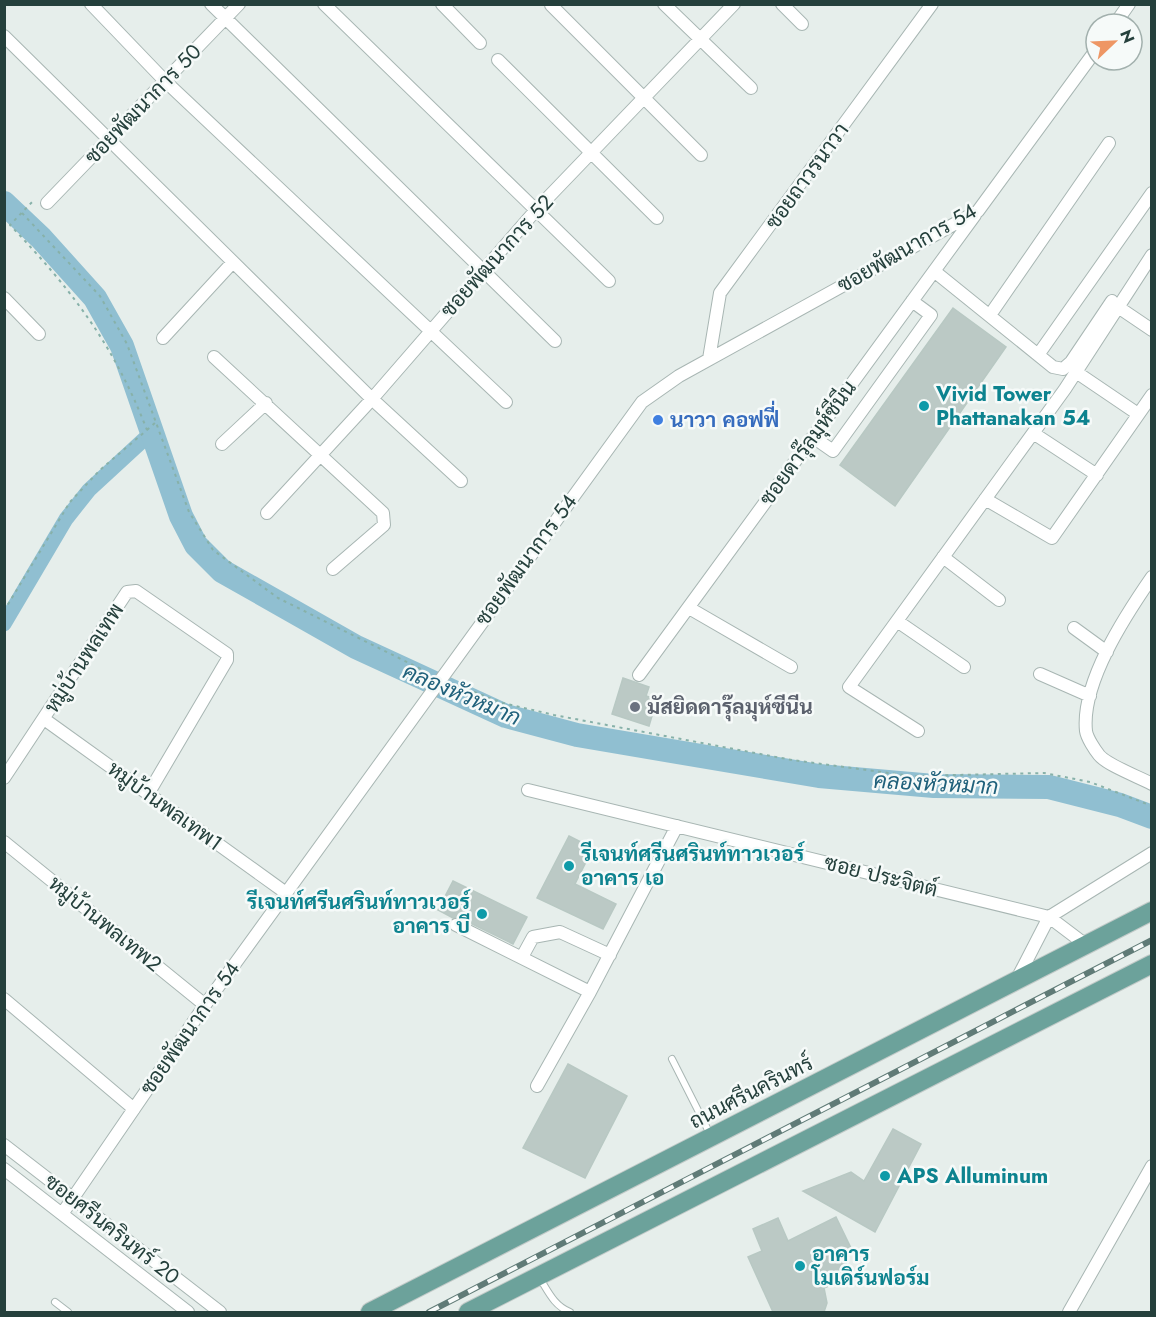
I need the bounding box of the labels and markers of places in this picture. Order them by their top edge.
place label: Vivid Tower Phattanakan 54 [935,379,1090,433]
marker: Vivid Tower Phattanakan 54 [917,399,931,413]
place label: นาวา คอฟฟี่ [670,400,779,435]
marker: นาวา คอฟฟี่ [651,413,665,427]
place label: มัสยิดดารุ๊ลมุห์ซีนีน [647,692,813,722]
marker: มัสยิดดารุ๊ลมุห์ซีนีน [628,700,642,714]
place label: รีเจนท์ศรีนศรินท์ทาวเวอร์ อาคาร เอ [580,839,806,893]
marker: รีเจนท์ศรีนศรินท์ทาวเวอร์ อาคาร เอ [562,859,576,873]
place label: รีเจนท์ศรีนศรินท์ทาวเวอร์ อาคาร บี [246,887,471,941]
marker: รีเจนท์ศรีนศรินท์ทาวเวอร์ อาคาร บี [475,907,489,921]
place label: APS Alluminum [896,1161,1048,1191]
marker: APS Alluminum [878,1169,892,1183]
place label: อาคาร โมเดิร์นฟอร์ม [810,1239,930,1293]
marker: อาคาร โมเดิร์นฟอร์ม [793,1259,807,1273]

